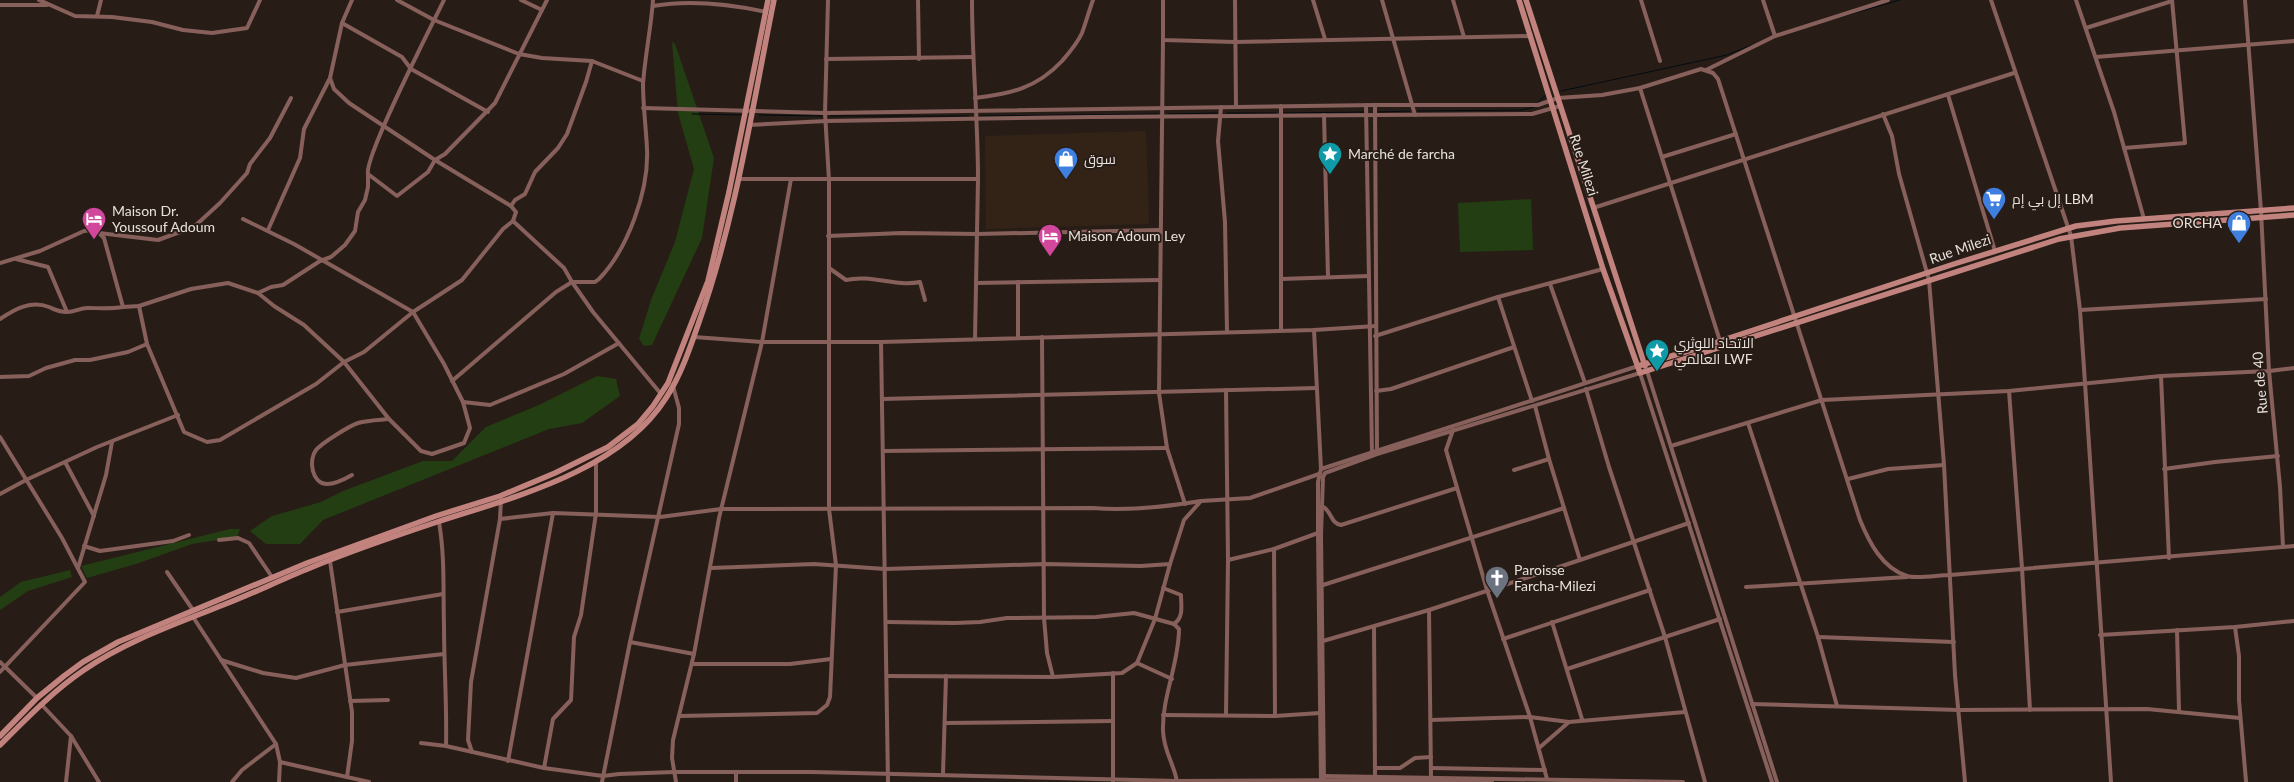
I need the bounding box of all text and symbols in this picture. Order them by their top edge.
street label: Rue Milezi [1567,132,1602,198]
place icon: Marché de farcha [1317,141,1343,175]
place label: Marché de farcha [1348,145,1455,162]
shop icon: سوق [1053,146,1079,180]
place label: سوق [1084,150,1116,168]
supermarket icon: إل بي إم LBM [1981,186,2007,220]
place label: إل بي إم LBM [2012,190,2094,211]
place label: Maison Dr. Youssouf Adoum [112,202,215,235]
hotel icon: Maison Dr. Youssouf Adoum [81,206,107,240]
shop icon: ORCHA [2226,210,2252,244]
place label: ORCHA [2173,214,2223,231]
hotel icon: Maison Adoum Ley [1037,223,1063,257]
place label: Maison Adoum Ley [1068,227,1186,244]
street label: Rue Milezi [1927,230,1993,267]
place label: الاتحاد اللوثري العالمي LWF [1674,334,1754,371]
place icon: الاتحاد اللوثري العالمي LWF [1644,338,1670,372]
street label: Rue de 40 [2248,351,2271,415]
place label: Paroisse Farcha-Milezi [1514,561,1596,594]
church icon: Paroisse Farcha-Milezi [1484,565,1510,599]

